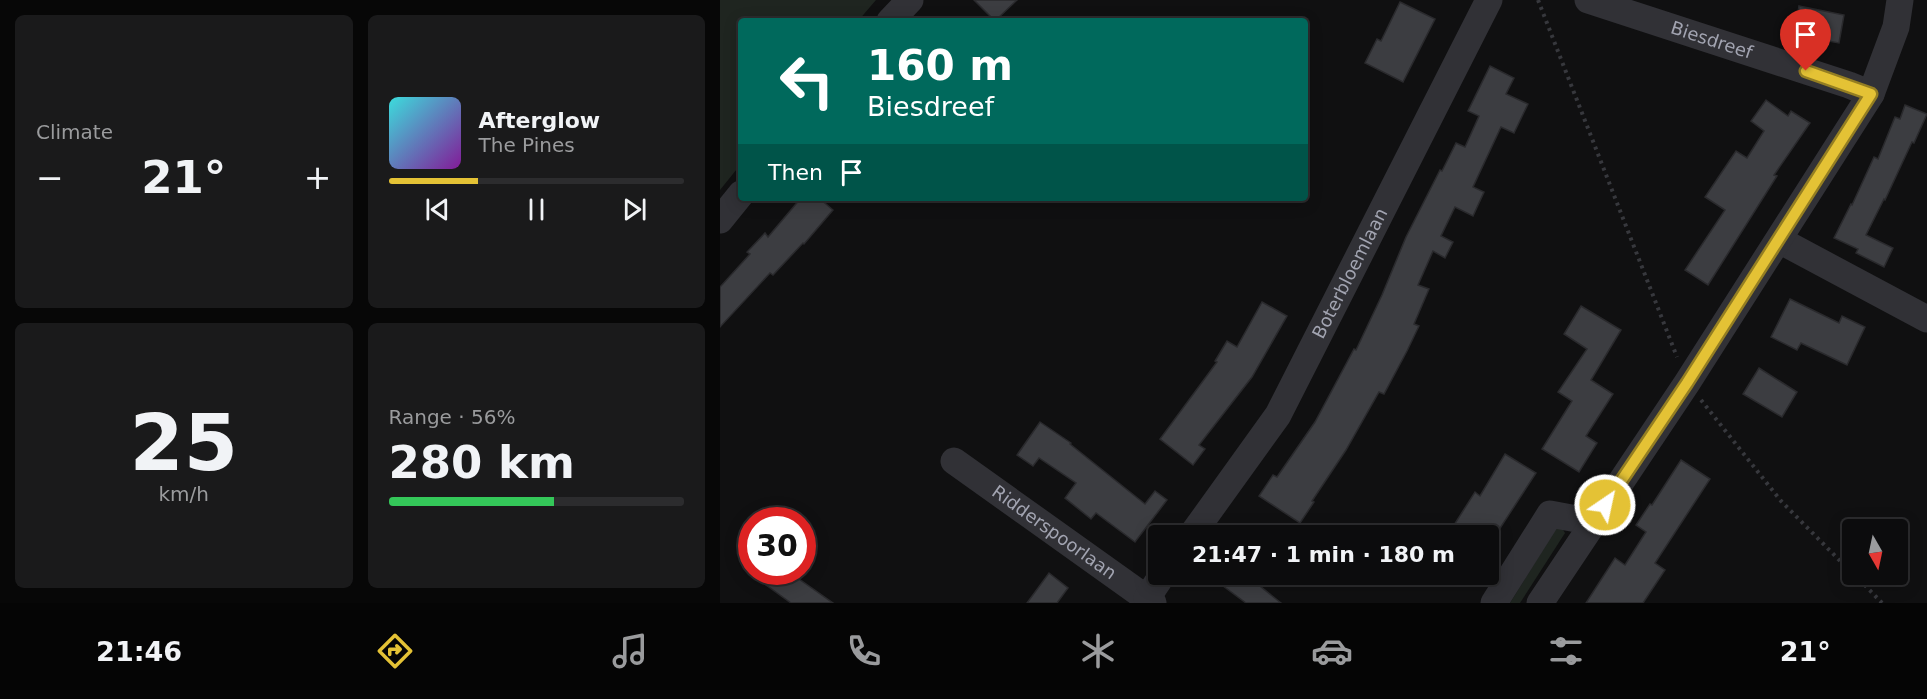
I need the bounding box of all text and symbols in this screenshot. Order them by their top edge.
pin [1780,9,1831,71]
street label: Biesdreef [1668,17,1756,63]
icon: arrive [1789,18,1822,51]
text: 160 m [867,41,1013,90]
icon: left [768,42,846,120]
text: Biesdreef [867,91,994,122]
text: Afterglow [479,108,600,133]
text: Climate [36,120,113,144]
text: The Pines [479,133,575,157]
text: 21° [141,151,226,204]
icon: arrive [835,156,868,189]
text: − [36,158,64,197]
text: + [304,158,332,197]
text: Then [768,160,823,185]
icon: previous [421,193,454,226]
icon: pause [520,193,553,226]
icon: next [618,193,651,226]
street label: Boterbloemlaan [1308,204,1391,342]
text: 25 [129,398,238,488]
text: Range · 56% [389,405,515,429]
text: 280 km [389,436,575,489]
position arrow [1573,473,1637,537]
street label: Ridderspoorlaan [988,481,1121,583]
text: km/h [159,482,209,506]
speed limit sign: 30 [738,507,816,585]
north arrow [1842,519,1908,585]
map controls [1842,519,1908,585]
text: 21:47 · 1 min · 180 m [1192,542,1455,567]
icon: directions [374,630,416,672]
icon: music [609,630,651,672]
icon: phone [843,630,885,672]
icon: climate [1077,630,1119,672]
icon: car [1311,630,1353,672]
icon: filters [1545,630,1587,672]
text: 21:46 [96,636,182,667]
text: 21° [1780,636,1831,667]

